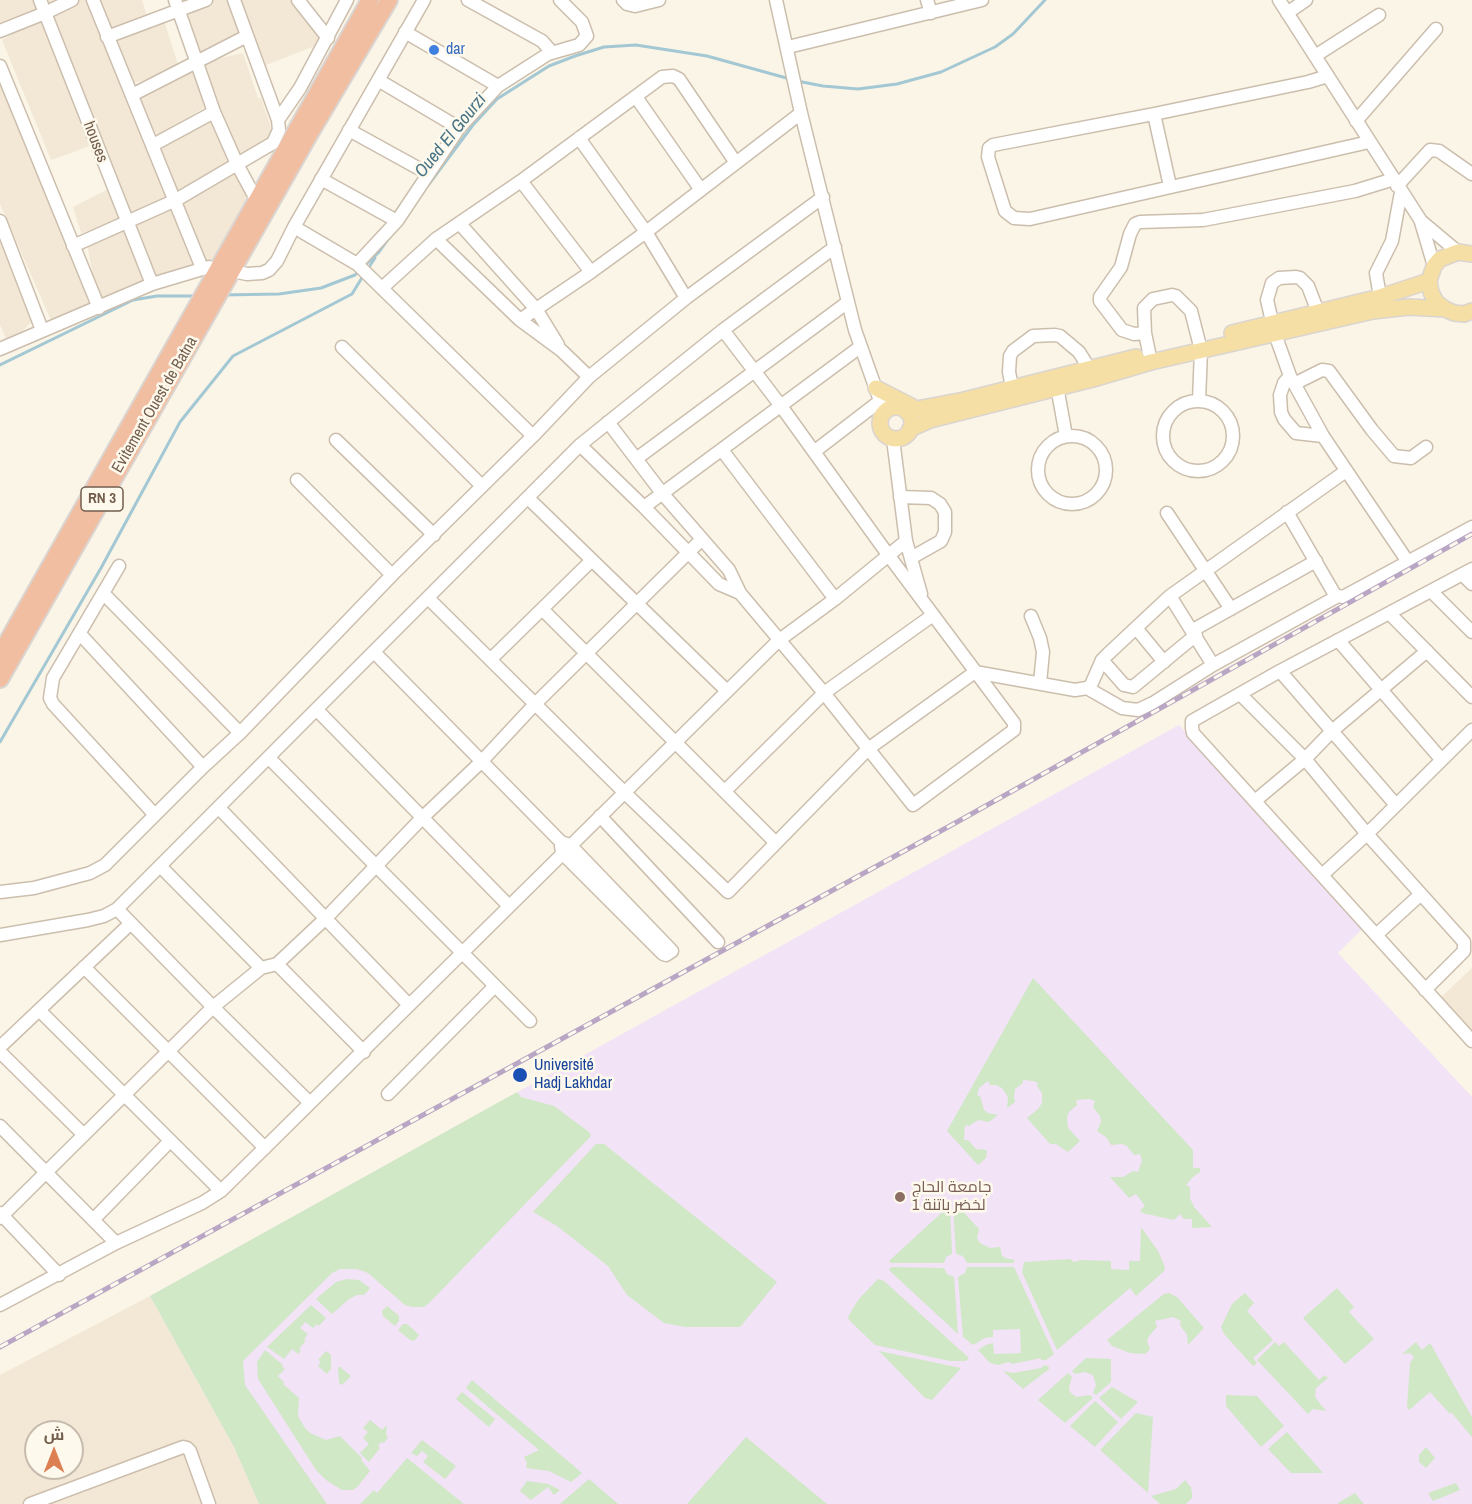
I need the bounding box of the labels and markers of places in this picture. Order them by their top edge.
place label: dar [446,40,465,60]
marker: dar [427,43,441,57]
place label: Université Hadj Lakhdar [534,1056,612,1094]
marker: Université Hadj Lakhdar [511,1066,529,1084]
place label: جامعة الحاج لخضر باتنة 1 [912,1178,991,1216]
marker: جامعة الحاج لخضر باتنة 1 [893,1190,907,1204]

